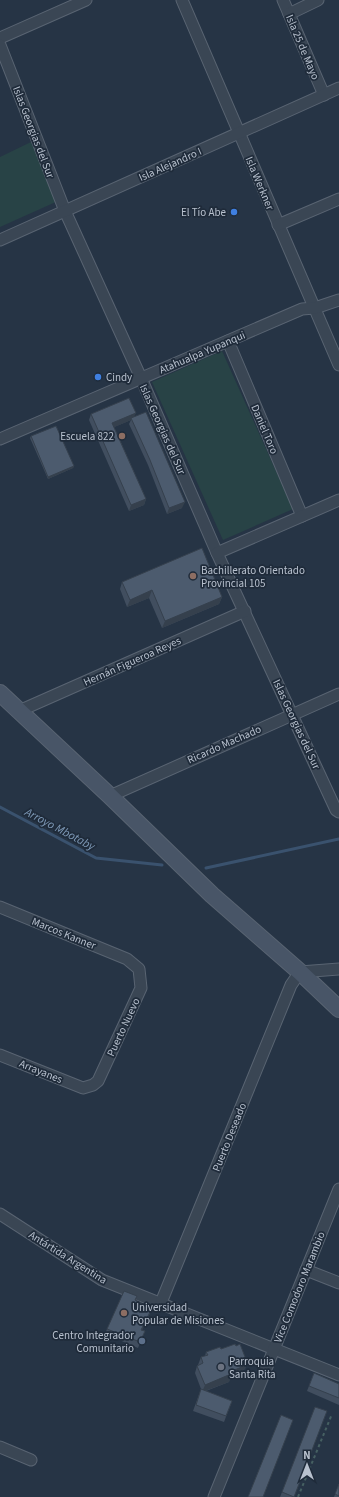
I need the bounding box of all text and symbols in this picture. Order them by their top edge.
street label: Isla 25 de Mayo [282,12,323,82]
street label: Islas Georgias del Sur [9,84,58,181]
street label: Isla Alejandro I [136,144,204,185]
street label: Isla Werkner [242,154,278,212]
place label: El Tío Abe [181,205,227,220]
marker: El Tío Abe [229,207,239,217]
street label: Atahualpa Yupanqui [157,328,247,377]
place label: Cindy [106,370,132,385]
marker: Cindy [93,372,103,382]
street label: Islas Georgias del Sur [136,382,189,477]
street label: Daniel Toro [247,402,282,456]
place label: Escuela 822 [60,429,114,444]
marker: Escuela 822 [117,431,127,441]
place label: Bachillerato Orientado Provincial 105 [201,563,305,591]
marker: Bachillerato Orientado Provincial 105 [188,571,198,581]
street label: Hernán Figueroa Reyes [81,633,184,690]
street label: Islas Georgias del Sur [269,677,324,772]
street label: Ricardo Machado [185,721,264,767]
water label: Arroyo Mbotaby [21,803,98,855]
street label: Marcos Kanner [29,914,98,953]
street label: Puerto Nuevo [103,996,144,1059]
street label: Arrayanes [17,1056,65,1087]
street label: Puerto Deseado [209,1101,250,1174]
street label: Antártida Argentina [26,1227,110,1288]
street label: Vice Comodoro Marambio [270,1229,329,1345]
place label: Universidad Popular de Misiones [132,1300,225,1328]
marker: Universidad Popular de Misiones [119,1308,129,1318]
place label: Centro Integrador Comunitario [52,1328,134,1356]
marker: Centro Integrador Comunitario [137,1336,147,1346]
place label: Parroquia Santa Rita [229,1354,276,1382]
marker: Parroquia Santa Rita [216,1362,226,1372]
north arrow [287,1445,327,1485]
text: N [303,1448,311,1463]

